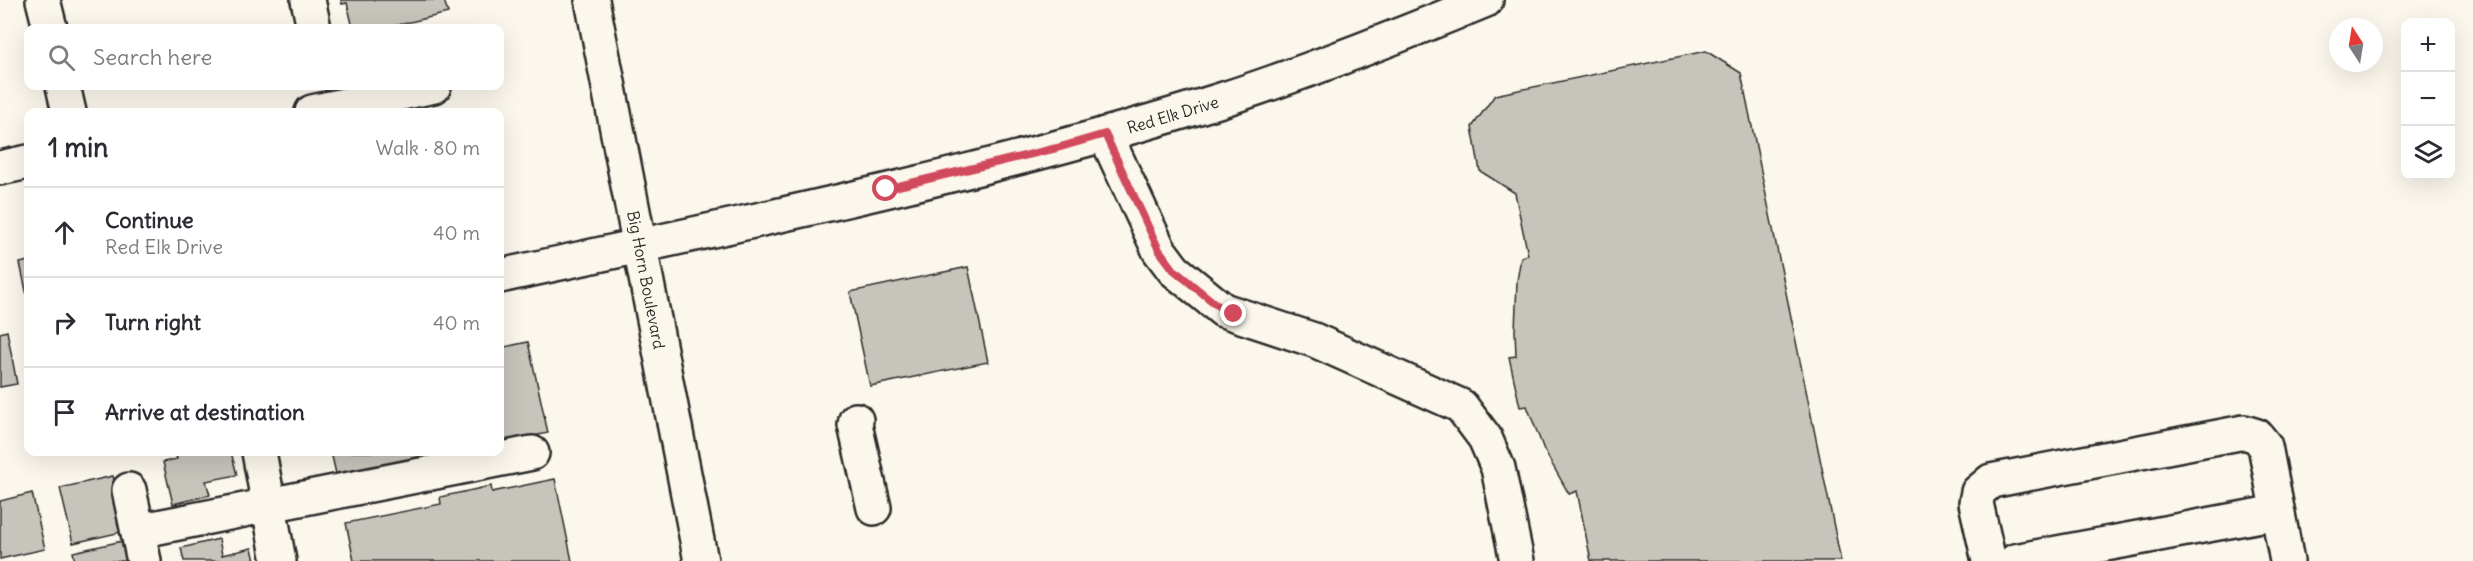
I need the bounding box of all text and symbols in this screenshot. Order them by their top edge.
north arrow [2329,18,2383,72]
map controls [2401,18,2455,180]
button: + [2401,18,2455,72]
search box [24,24,504,90]
icon: search [45,41,78,74]
text: Search here [93,43,212,71]
button: − [2401,72,2455,126]
street label: Red Elk Drive [1125,91,1221,138]
button: layers [2401,126,2455,180]
text: 1 min [48,131,108,164]
text: Walk · 80 m [375,135,480,160]
route start [872,175,898,201]
text: Continue [105,206,194,234]
street label: Big Horn Boulevard [623,209,670,351]
icon: ahead [48,216,81,249]
text: 40 m [433,220,480,245]
text: Red Elk Drive [105,234,223,259]
route end [1220,300,1246,326]
icon: right [48,306,81,339]
text: Turn right [105,308,201,336]
text: 40 m [433,310,480,335]
icon: arrive [48,396,81,429]
text: Arrive at destination [105,398,305,426]

